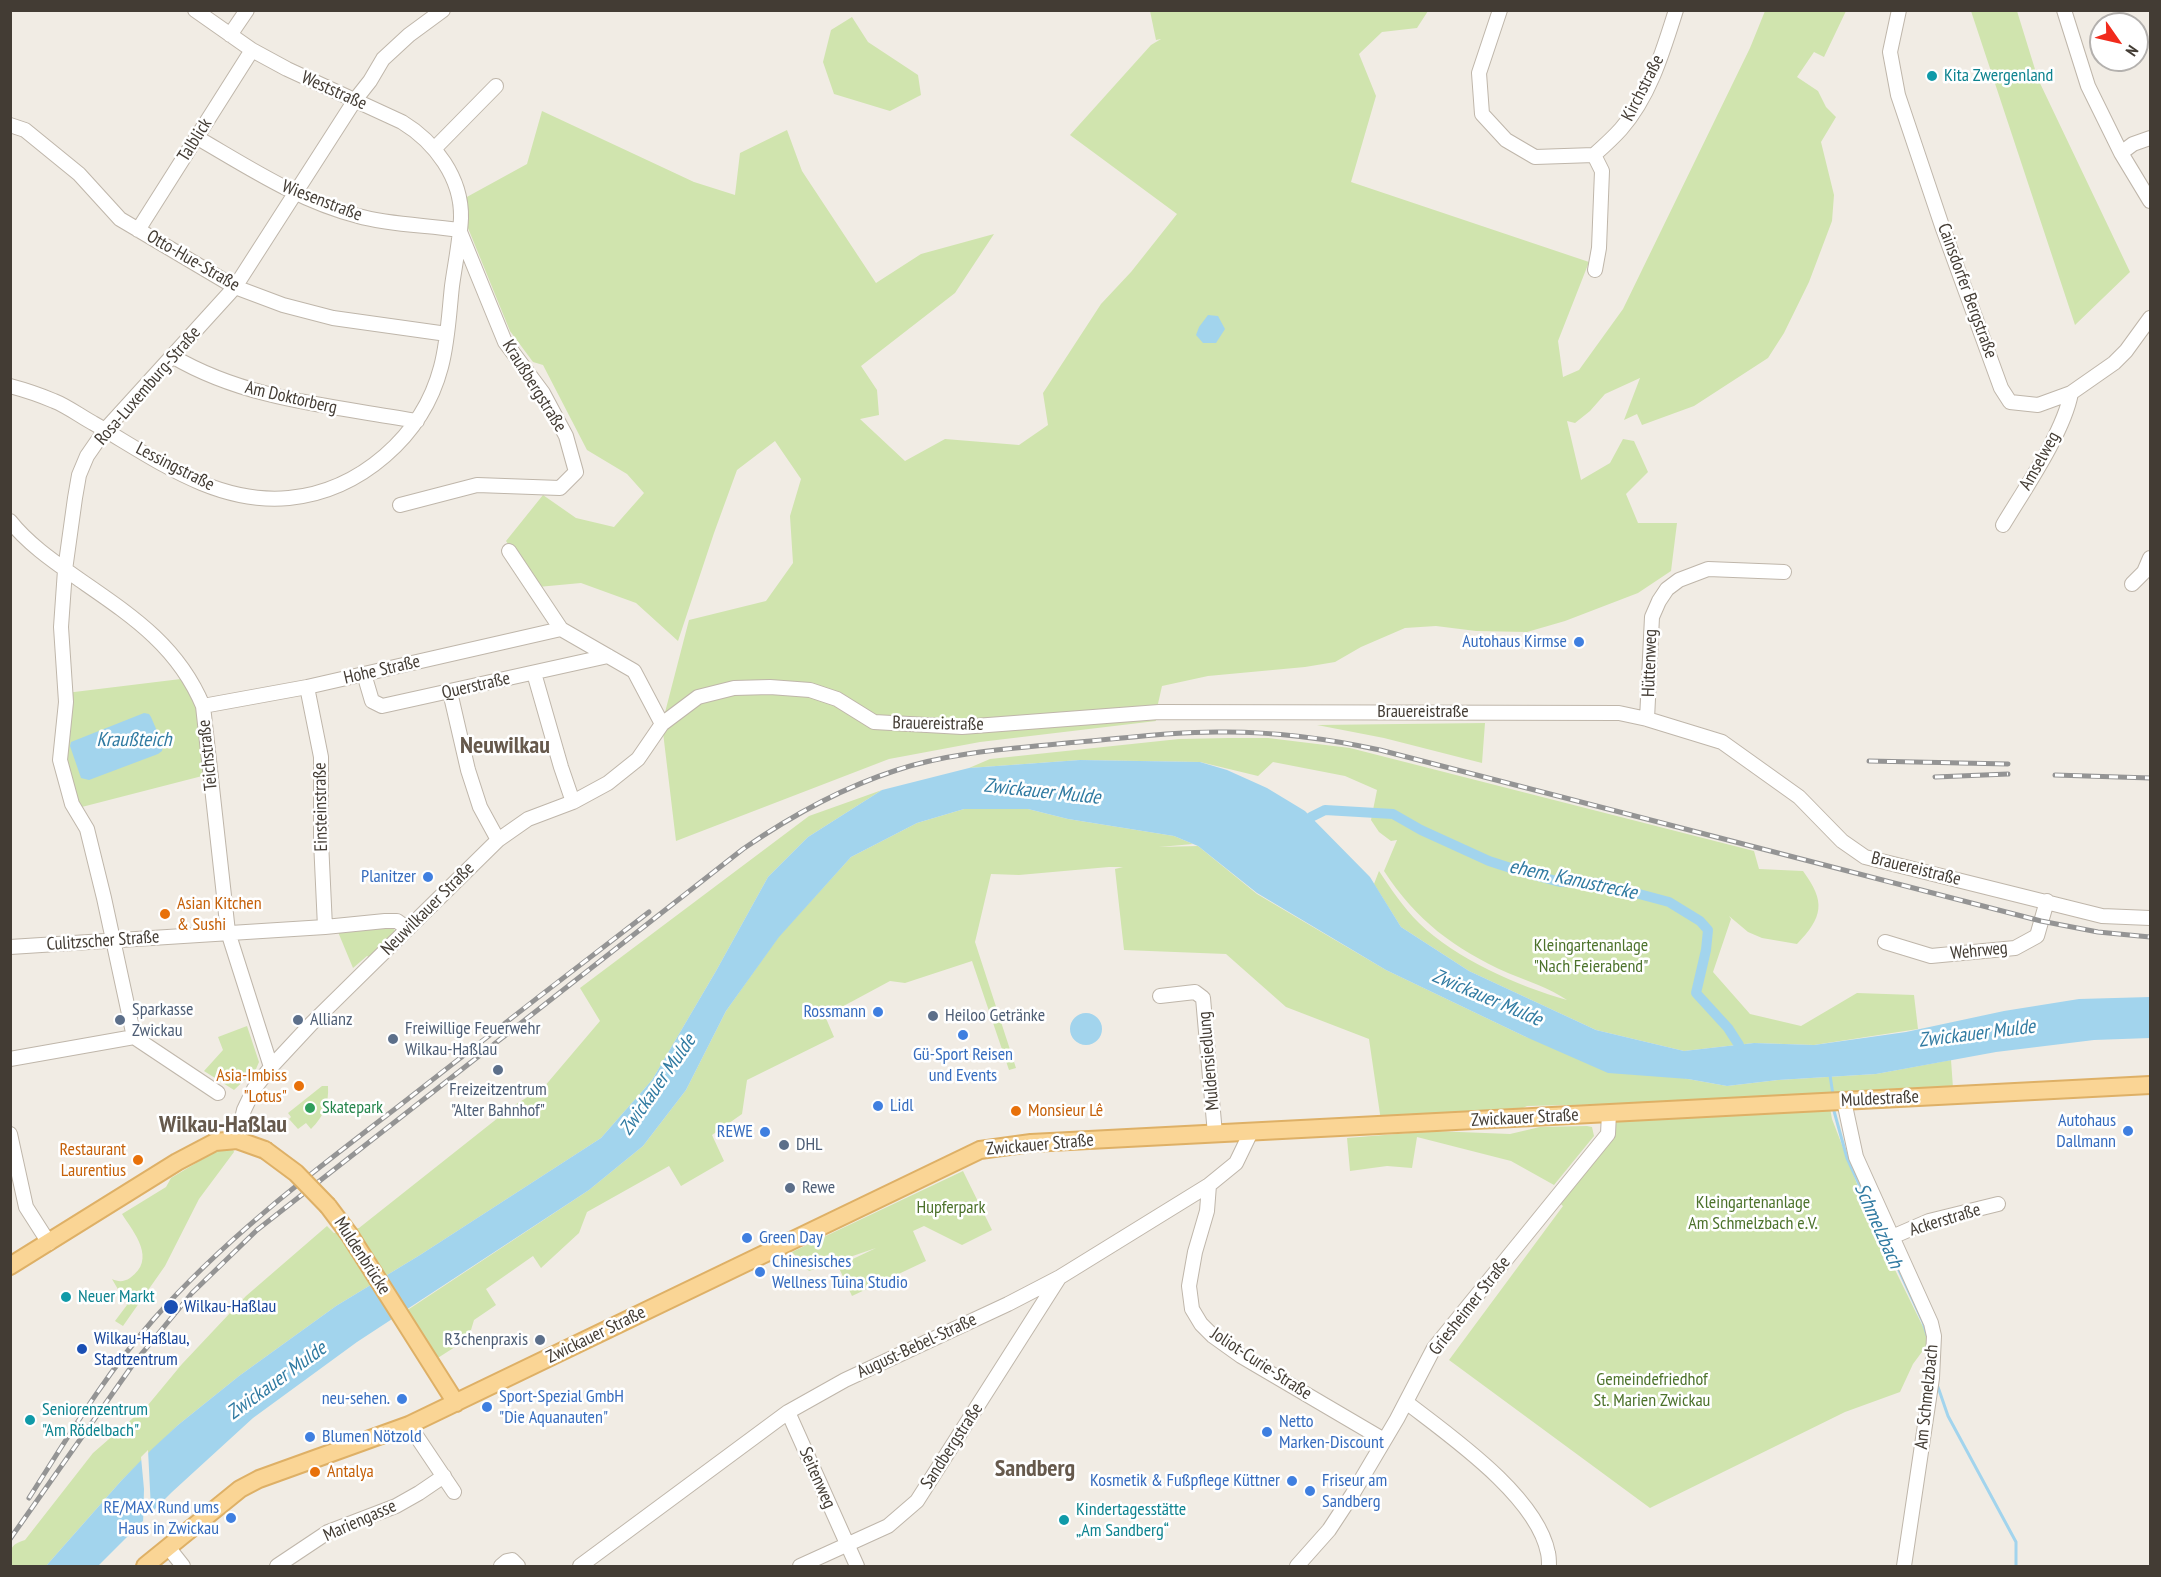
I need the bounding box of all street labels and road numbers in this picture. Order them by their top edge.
street label: Kirchstraße [1617,51,1669,125]
street label: Weststraße [298,67,370,115]
street label: Talblick [173,114,217,166]
street label: Wiesenstraße [279,176,365,226]
street label: Cainsdorfer Bergstraße [1933,220,2001,362]
street label: Otto-Hue-Straße [143,226,243,296]
street label: Rosa-Luxemburg-Straße [91,322,205,450]
street label: Kraußbergstraße [497,336,571,436]
street label: Am Doktorberg [243,377,339,419]
street label: Amselweg [2015,428,2065,494]
street label: Lessingstraße [132,438,218,496]
street label: Hüttenweg [1638,629,1662,697]
street label: Hohe Straße [342,651,422,689]
street label: Querstraße [440,668,512,704]
street label: Brauereistraße [1377,701,1469,723]
street label: Brauereistraße [892,712,984,736]
street label: Teichstraße [194,718,222,792]
street label: Einsteinstraße [309,762,333,852]
street label: Brauereistraße [1869,847,1963,891]
street label: Neuwilkauer Straße [377,858,479,960]
street label: Culitzscher Straße [46,926,160,956]
street label: Wehrweg [1949,937,2009,965]
street label: Muldensiedlung [1194,1010,1224,1112]
street label: Muldestraße [1840,1086,1920,1112]
street label: Zwickauer Straße [1471,1104,1579,1132]
street label: Zwickauer Straße [985,1130,1095,1160]
street label: Ackerstraße [1907,1199,1983,1241]
street label: Muldenbrücke [329,1213,395,1299]
street label: Griesheimer Straße [1425,1252,1515,1360]
street label: Zwickauer Straße [543,1302,649,1368]
street label: August-Bebel-Straße [854,1309,980,1383]
street label: Joliot-Curie-Straße [1206,1323,1316,1405]
street label: Am Schmelzbach [1911,1344,1943,1450]
street label: Sandbergstraße [916,1399,988,1493]
street label: Seitenweg [794,1444,840,1512]
street label: Mariengasse [320,1495,400,1547]

